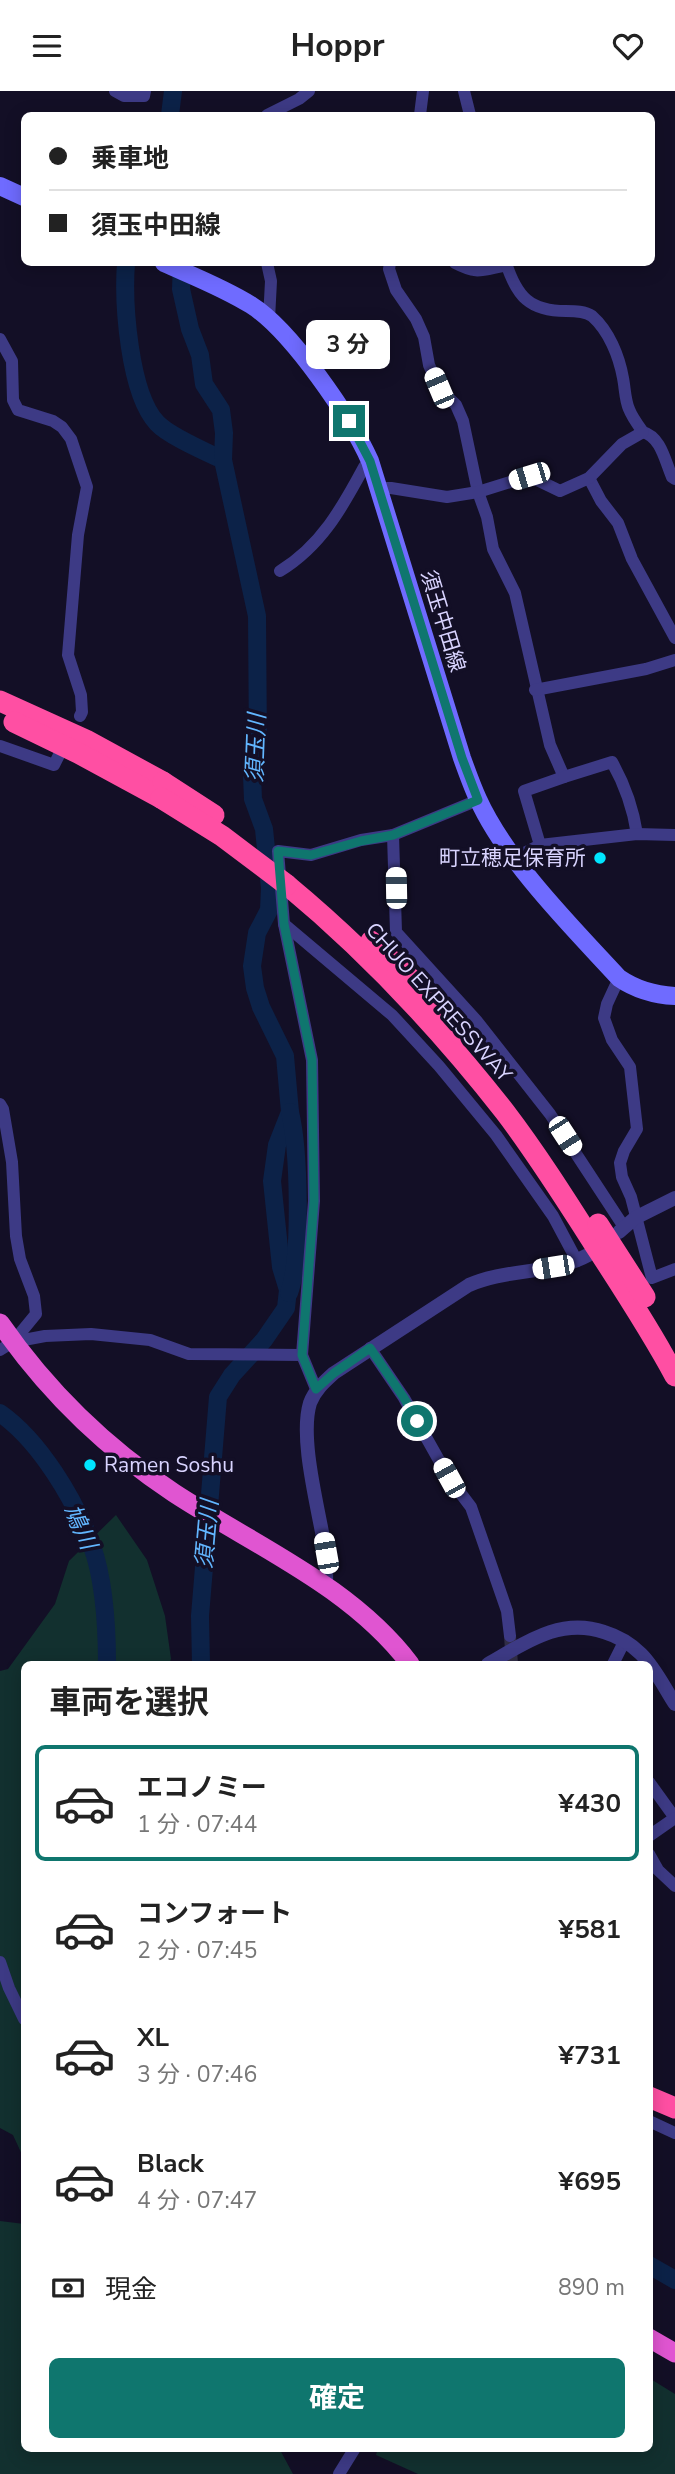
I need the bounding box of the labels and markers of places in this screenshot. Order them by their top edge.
place label: 町立穂足保育所 [439,844,586,872]
marker: 町立穂足保育所 [592,850,608,866]
place label: Ramen Soshu [104,1451,234,1479]
marker: Ramen Soshu [82,1457,98,1473]

